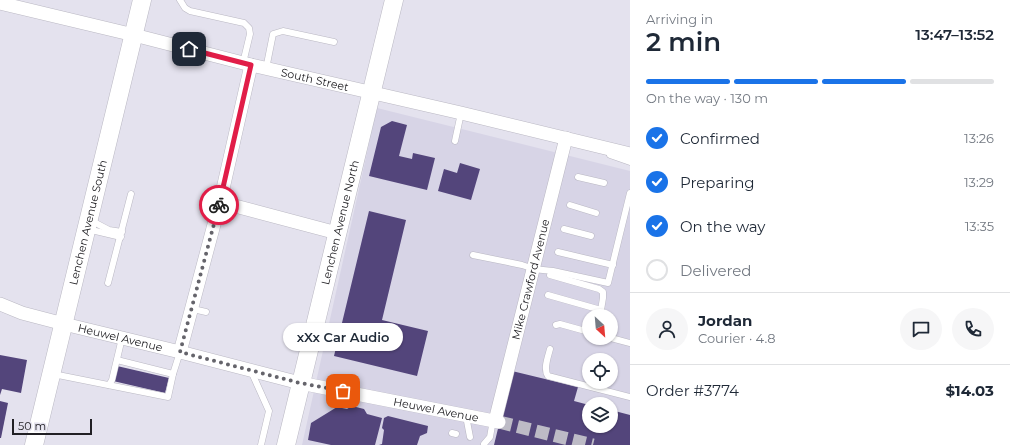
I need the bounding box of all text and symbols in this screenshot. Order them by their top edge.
text: Arriving in [646,11,713,27]
text: 13:47–13:52 [915,25,994,44]
text: 2 min [646,26,721,58]
pin [172,32,206,66]
icon: home [178,38,200,60]
street label: South Street [280,65,351,94]
text: On the way · 130 m [646,90,768,106]
icon: check [646,127,668,149]
text: Confirmed [680,129,760,148]
text: 13:26 [964,130,994,146]
street label: Lenchen Avenue South [66,158,110,287]
street label: Lenchen Avenue North [318,159,362,286]
icon: check [646,171,668,193]
text: Preparing [680,173,755,192]
text: 13:29 [964,174,994,190]
courier [199,185,239,225]
icon: bike [208,194,230,216]
icon: check [646,215,668,237]
street label: Mike Crawford Avenue [509,217,552,341]
text: On the way [680,217,765,236]
text: 13:35 [965,218,994,234]
text: Delivered [680,261,752,280]
button: person [646,308,688,350]
button: chat [900,308,942,350]
button: phone [952,308,994,350]
north arrow [582,309,618,345]
map controls [582,309,618,433]
text: Jordan [698,311,752,330]
street label: Heuwel Avenue [76,321,164,355]
callout: xXx Car Audio [283,323,403,351]
text: xXx Car Audio [297,329,389,345]
text: Courier · 4.8 [698,330,776,346]
button: locate [582,353,618,389]
pin [326,374,360,408]
icon: bag [332,380,354,402]
text: Order #3774 [646,381,739,400]
text: $14.03 [945,381,994,400]
street label: Heuwel Avenue [392,394,480,425]
button: layers [582,397,618,433]
scale bar [12,417,92,436]
text: 50 m [18,419,46,433]

